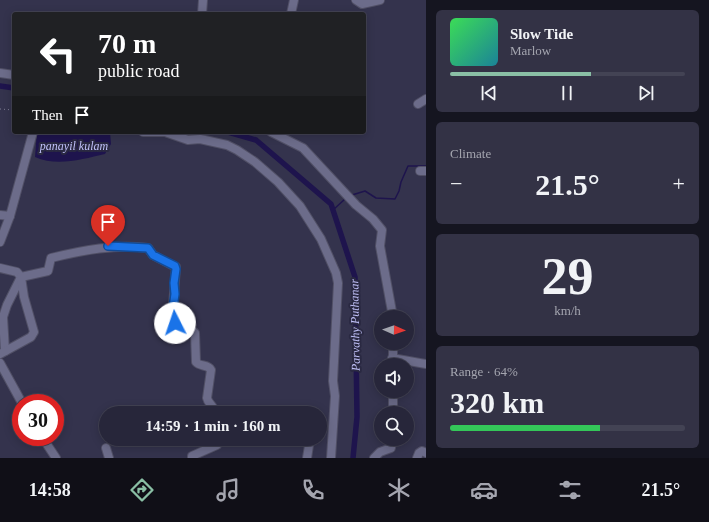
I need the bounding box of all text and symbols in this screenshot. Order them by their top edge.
text: Slow Tide [510,26,573,42]
icon: left [32,28,84,80]
text: 70 m [98,28,156,59]
text: Marlow [510,43,551,58]
text: public road [98,61,179,81]
icon: previous [478,82,500,104]
icon: pause [556,82,578,104]
icon: next [635,82,657,104]
icon: arrive [71,104,93,126]
text: Then [32,107,63,123]
water label: panayil kulam [39,139,108,153]
text: Climate [450,146,491,161]
text: 21.5° [535,168,600,201]
text: − [450,171,462,196]
text: + [673,171,685,196]
pin [91,205,125,246]
icon: arrive [97,211,119,233]
text: 29 [542,248,594,305]
water label: Parvathy Puthanar [347,278,363,372]
position arrow [154,302,196,344]
text: km/h [554,303,581,318]
north arrow [374,310,414,350]
map controls [374,310,414,446]
button: sound [374,358,414,398]
text: Range · 64% [450,364,518,379]
text: 320 km [450,386,544,419]
speed limit sign: 30 [12,394,64,446]
button: search [374,406,414,446]
text: 14:59 · 1 min · 160 m [146,418,281,434]
icon: directions [128,476,156,504]
icon: music [214,476,242,504]
icon: phone [299,476,327,504]
icon: climate [385,476,413,504]
icon: car [470,476,498,504]
icon: filters [556,476,584,504]
text: 14:58 [29,480,71,500]
text: 21.5° [641,480,680,500]

